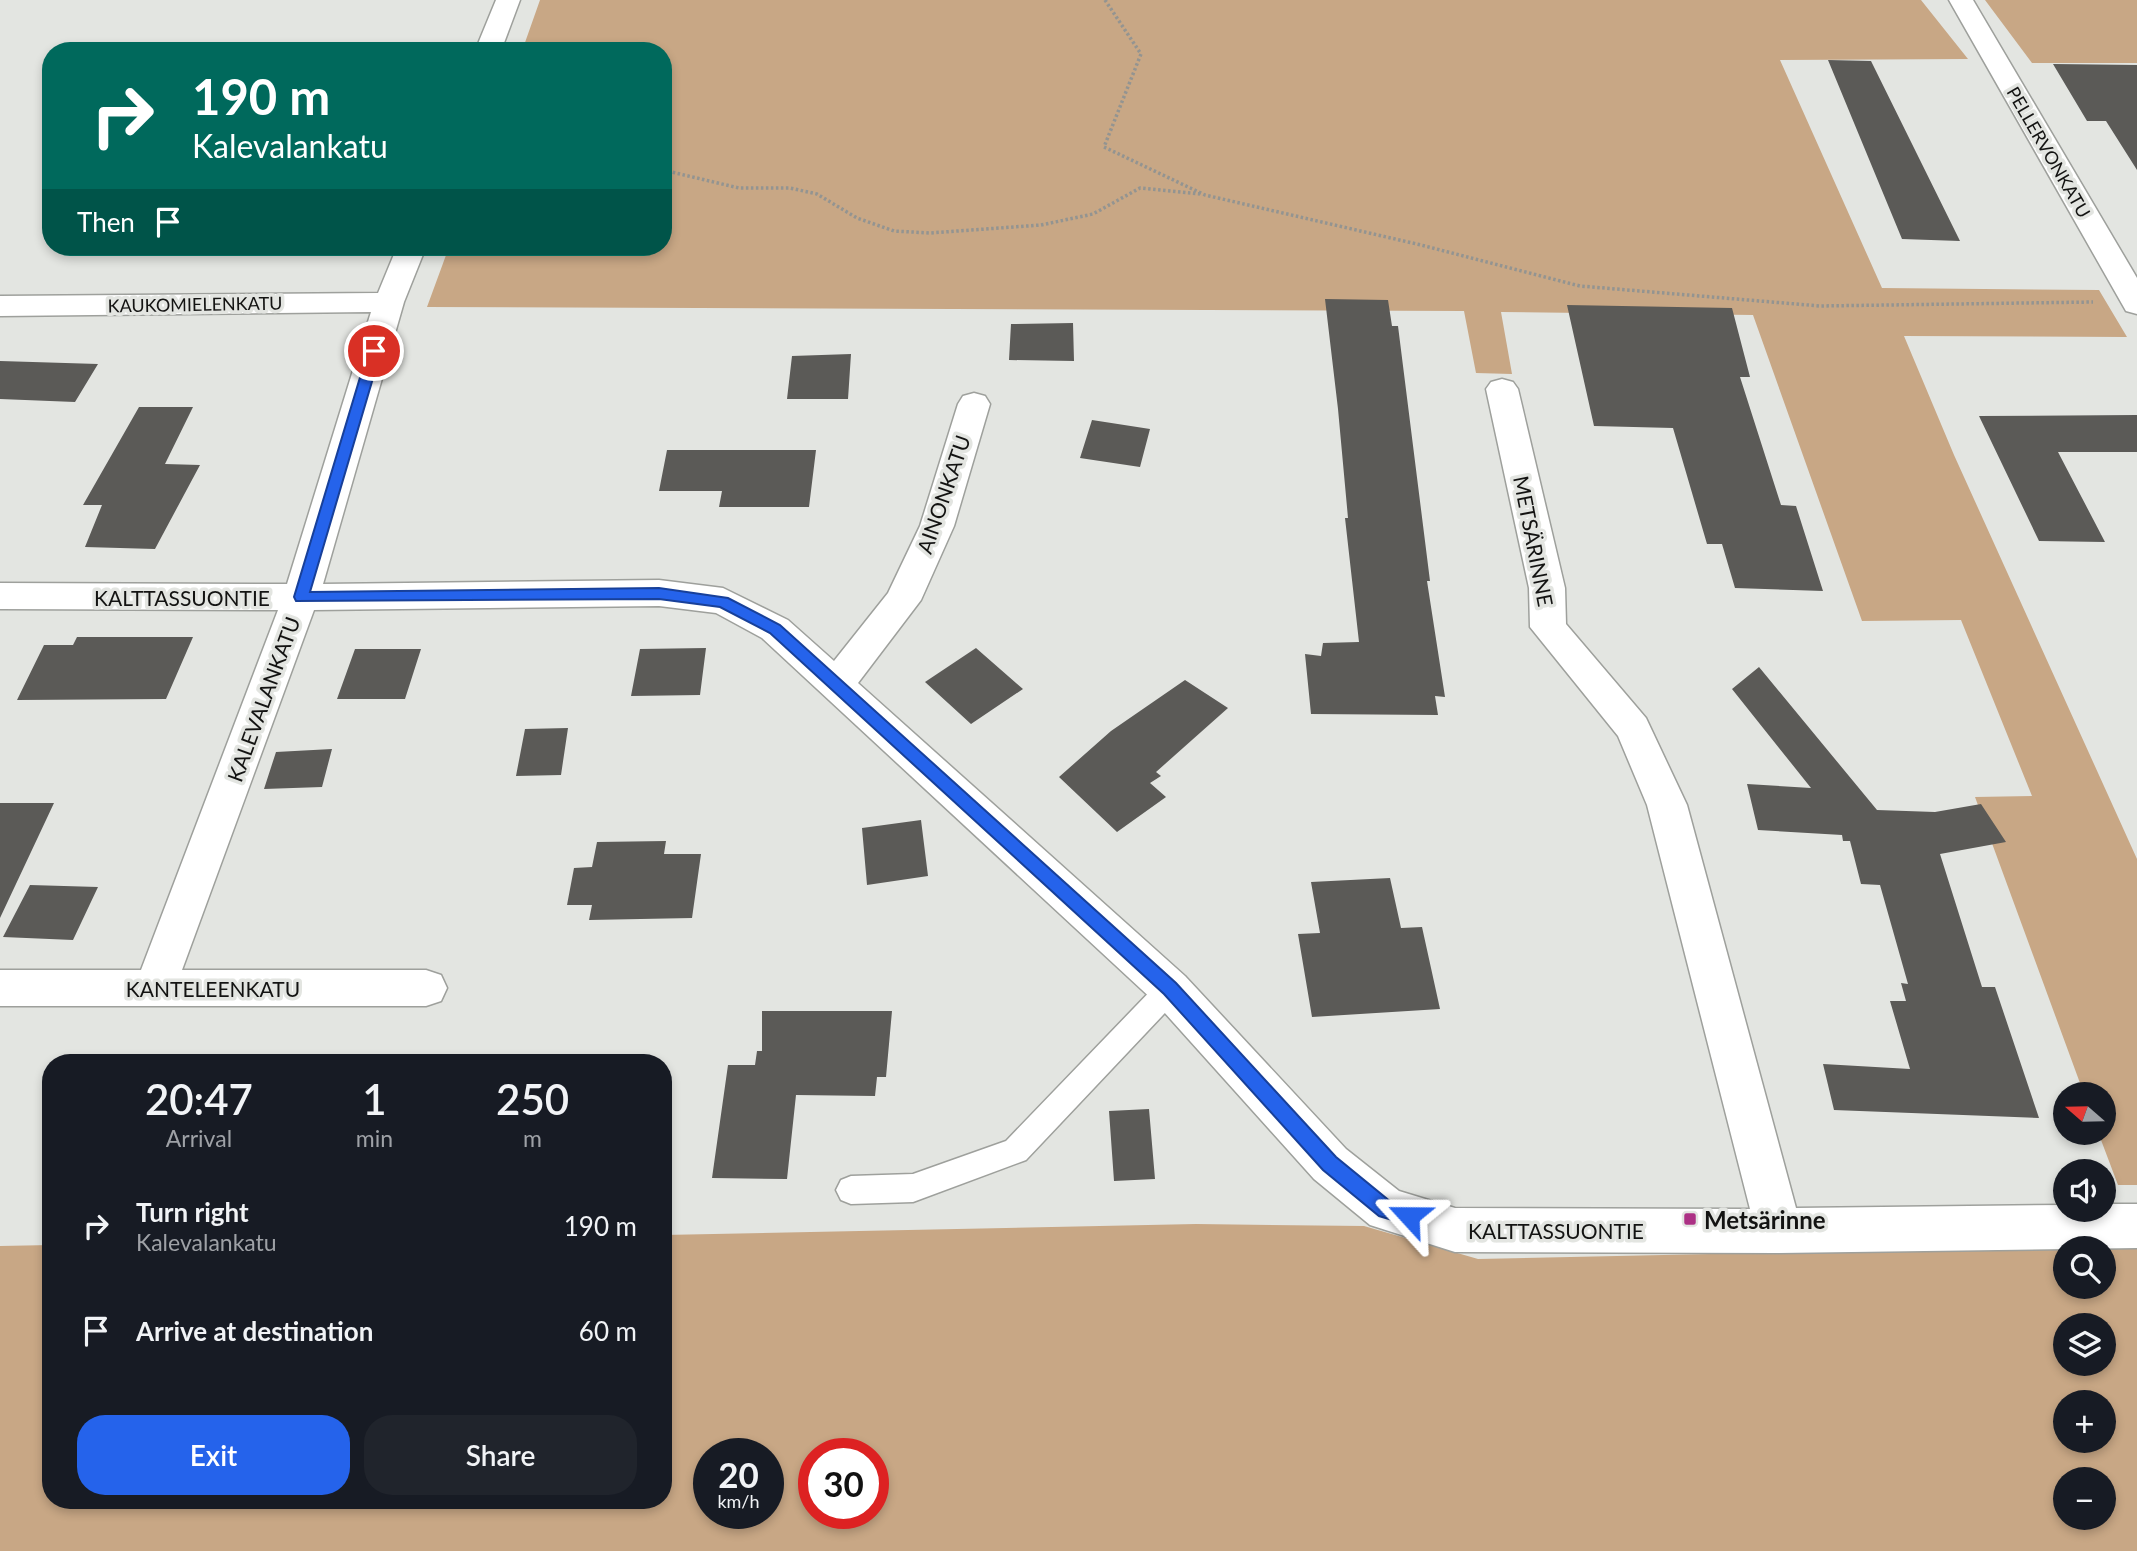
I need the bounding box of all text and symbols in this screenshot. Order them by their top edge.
text: 190 m [192,67,330,125]
icon: right [77,70,168,161]
street label: PELLERVONKATU [2003,83,2095,221]
text: Kalevalankatu [192,126,388,165]
icon: arrive [149,203,187,241]
text: Then [77,206,135,238]
street label: KAUKOMIELENKATU [107,291,283,317]
pin [344,321,404,381]
icon: arrive [355,332,393,370]
street label: AINONKATU [911,432,975,556]
street label: METSÄRINNE [1509,474,1559,608]
street label: KALTTASSUONTIE [94,585,270,610]
street label: KALEVALANKATU [222,613,304,785]
street label: KANTELEENKATU [126,976,300,1001]
text: 20:47 [145,1074,253,1124]
text: 1 [362,1074,387,1124]
text: 250 [496,1074,569,1124]
north arrow [2053,1082,2116,1144]
map controls [2053,1082,2116,1530]
text: Arrival [166,1124,232,1152]
text: min [356,1124,393,1152]
text: m [523,1124,542,1152]
button: sound [2053,1159,2116,1222]
position arrow [1372,1179,1446,1253]
text: Turn right [136,1196,249,1228]
place label: Metsärinne [1704,1205,1826,1234]
icon: right [77,1207,115,1245]
text: 190 m [564,1210,637,1242]
marker: Metsärinne [1682,1211,1698,1227]
street label: KALTTASSUONTIE [1468,1218,1644,1243]
text: Kalevalankatu [136,1228,277,1256]
button: search [2053,1236,2116,1299]
icon: arrive [77,1312,115,1350]
button: layers [2053,1313,2116,1376]
text: Arrive at destination [136,1315,373,1347]
text: 60 m [579,1315,637,1347]
button: + [2053,1390,2116,1453]
button: Exit [77,1415,350,1495]
button: Share [364,1415,637,1495]
speed limit sign: 30 [798,1438,889,1529]
text: 20 [718,1453,759,1495]
button: − [2053,1467,2116,1530]
text: km/h [717,1490,760,1512]

